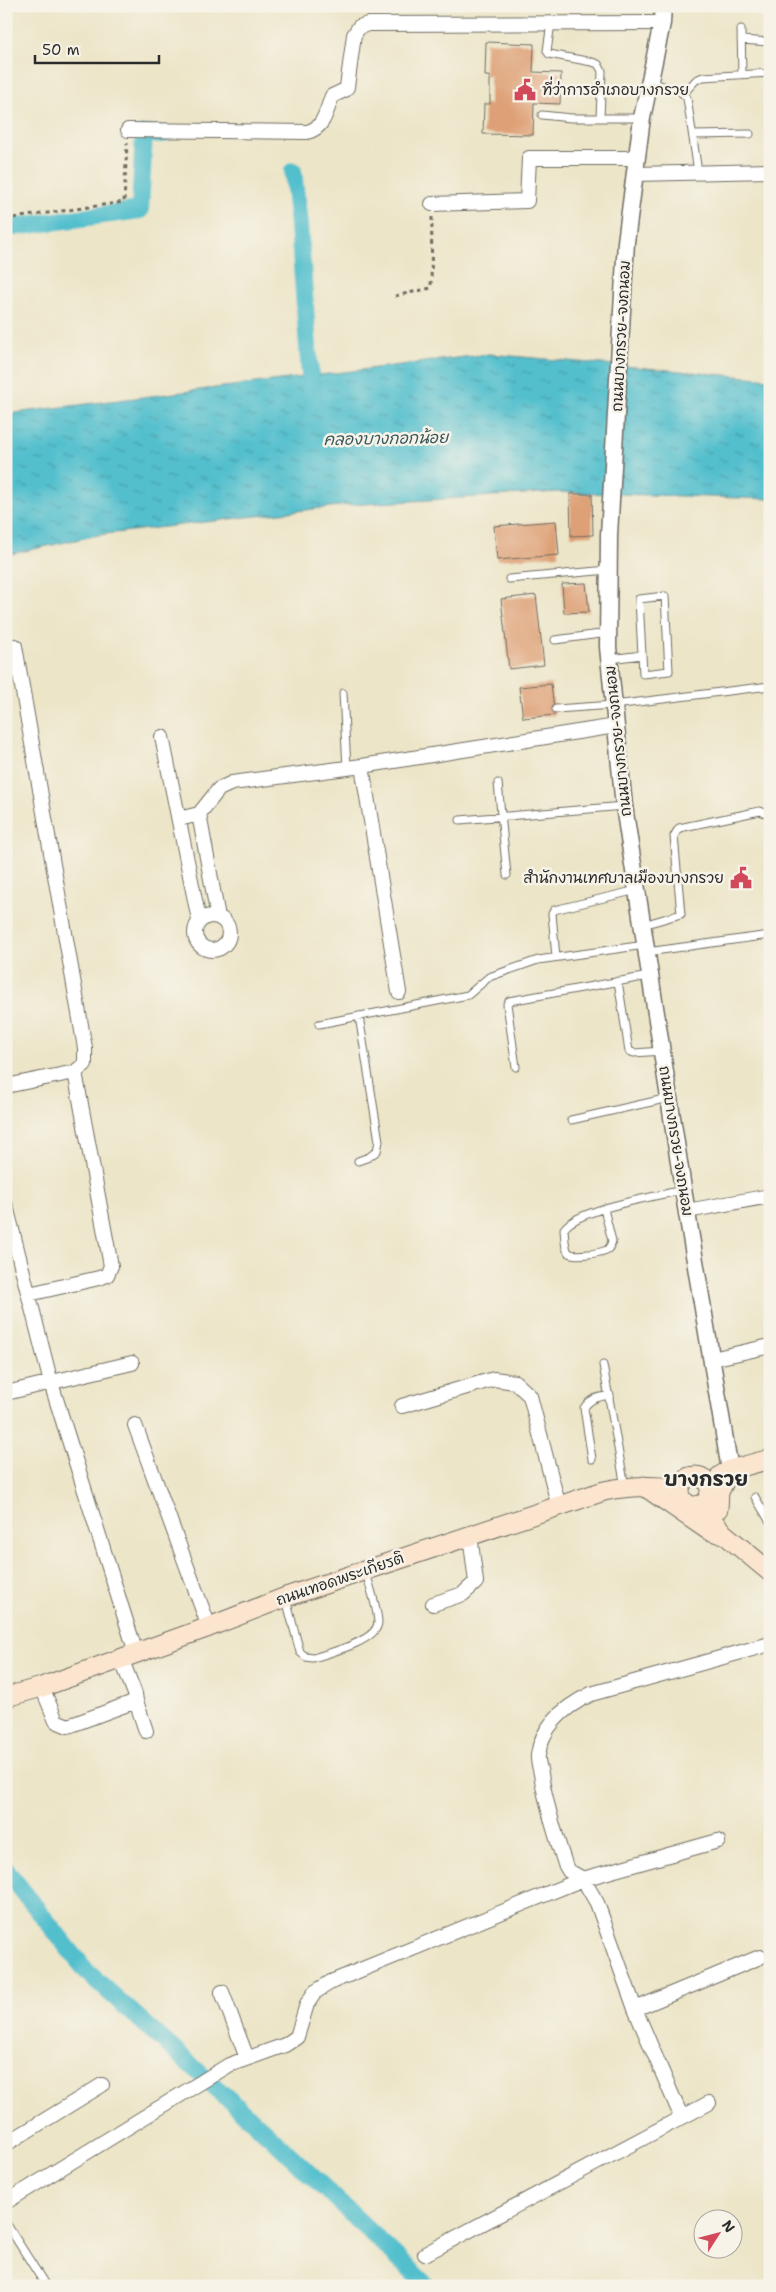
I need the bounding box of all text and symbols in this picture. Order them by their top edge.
scale bar [35,32,159,64]
text: 50 m [42,40,80,60]
place label: ที่ว่าการอำเภอบางกรวย [542,76,689,100]
public building icon: ที่ว่าการอำเภอบางกรวย [512,77,538,103]
street label: ถนนบางกรวย-จงถนอม [607,260,635,412]
water label: คลองบางกอกน้อย [323,427,450,450]
street label: ถนนบางกรวย-จงถนอม [600,665,636,817]
public building icon: สำนักงานเทศบาลเมืองบางกรวย [728,865,754,891]
place label: สำนักงานเทศบาลเมืองบางกรวย [523,868,724,888]
street label: ถนนบางกรวย-จงถนอม [654,1065,698,1217]
district label: บางกรวย [664,1466,748,1492]
street label: ถนนเทอดพระเกียรติ [273,1548,407,1610]
north arrow [694,2210,744,2260]
text: N [718,2217,739,2236]

